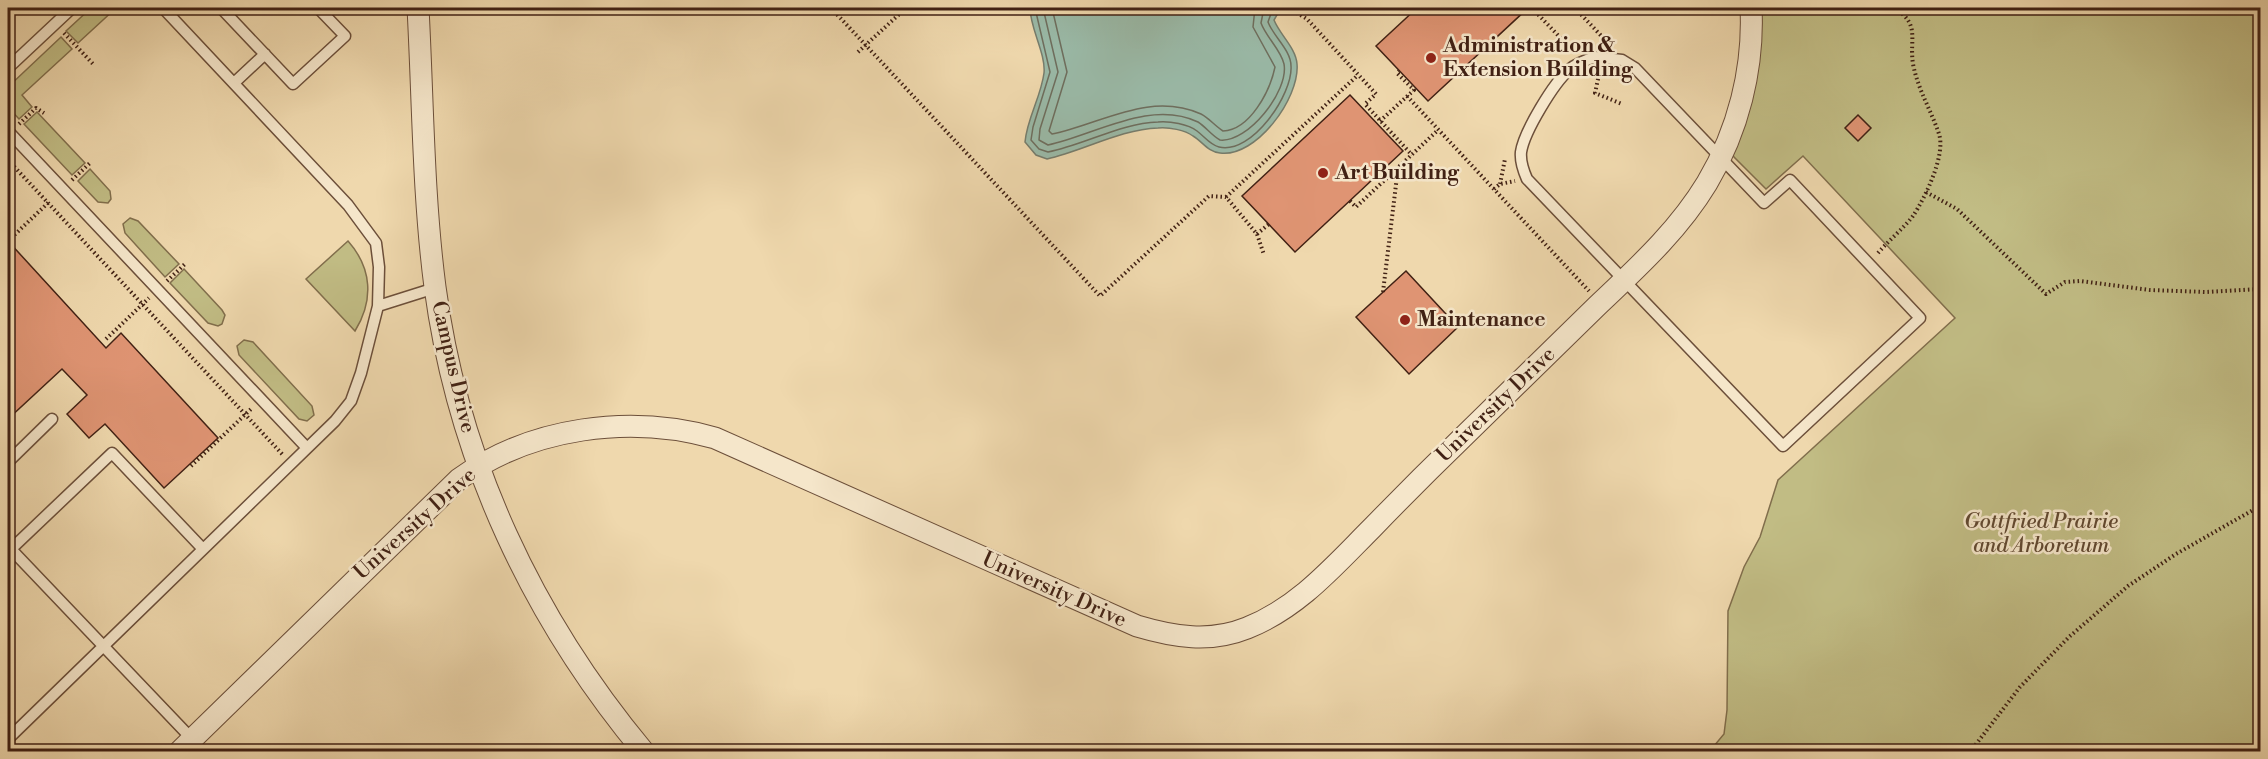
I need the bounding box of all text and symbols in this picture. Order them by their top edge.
place label: Administration & Extension Building [1442,33,1634,83]
marker: Administration & Extension Building [1424,51,1438,65]
place label: Art Building [1334,160,1460,186]
marker: Art Building [1316,166,1330,180]
street label: Campus Drive [425,299,481,435]
place label: Maintenance [1417,307,1545,333]
marker: Maintenance [1398,313,1412,327]
street label: University Drive [1431,342,1561,468]
street label: University Drive [349,462,481,586]
park label: Gottfried Prairie and Arboretum [1964,509,2118,559]
street label: University Drive [978,546,1130,634]

